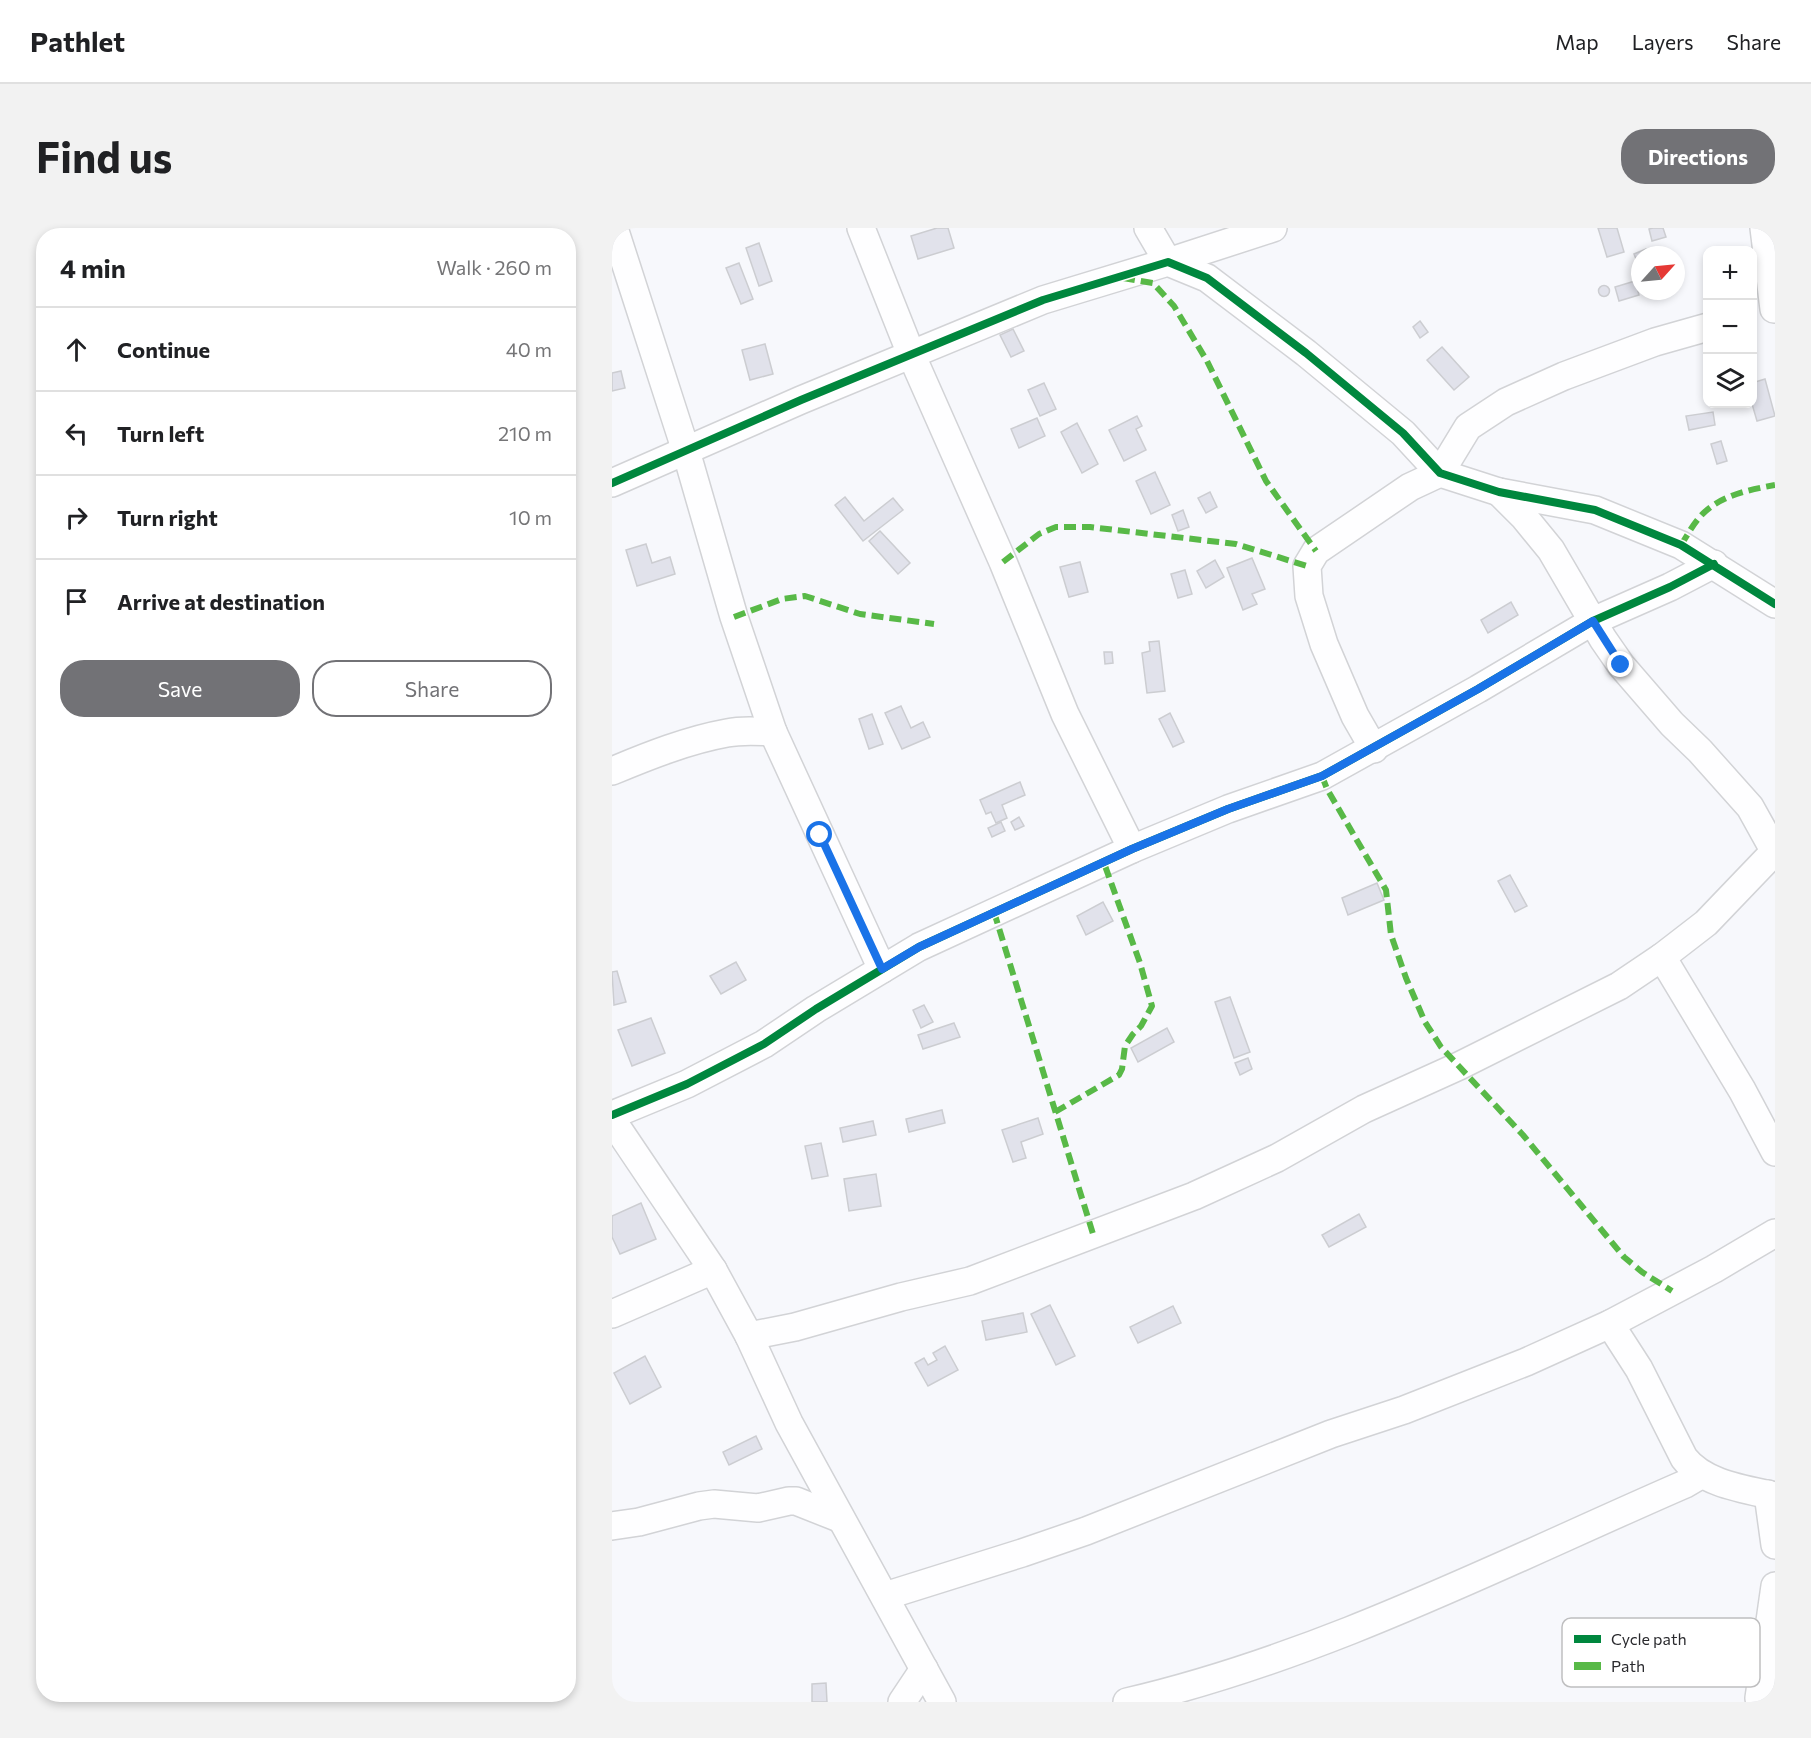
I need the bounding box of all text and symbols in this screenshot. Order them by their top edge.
text: Pathlet [30,24,125,58]
text: Map [1555,29,1599,54]
text: Layers [1632,29,1694,54]
text: Share [1727,29,1781,54]
button: Directions [1621,129,1775,184]
text: Find us [36,130,172,182]
north arrow [1631,246,1685,300]
map controls [1703,246,1757,408]
button: + [1703,246,1757,300]
text: 4 min [60,252,126,283]
text: Walk · 260 m [436,255,552,279]
button: − [1703,300,1757,354]
icon: ahead [60,333,93,366]
text: Continue [117,336,210,363]
text: 40 m [506,337,552,361]
button: layers [1703,354,1757,408]
icon: left [60,417,93,450]
text: Turn left [117,420,204,447]
text: 210 m [498,421,552,445]
icon: right [60,501,93,534]
text: Turn right [117,504,218,531]
text: 10 m [509,505,552,529]
icon: arrive [60,585,93,618]
text: Arrive at destination [117,588,325,615]
route end [1607,651,1633,677]
button: Save [60,660,300,717]
button: Share [312,660,552,717]
route start [806,821,832,847]
legend [1562,1618,1760,1687]
text: Cycle path [1611,1629,1687,1648]
text: Path [1611,1656,1645,1675]

